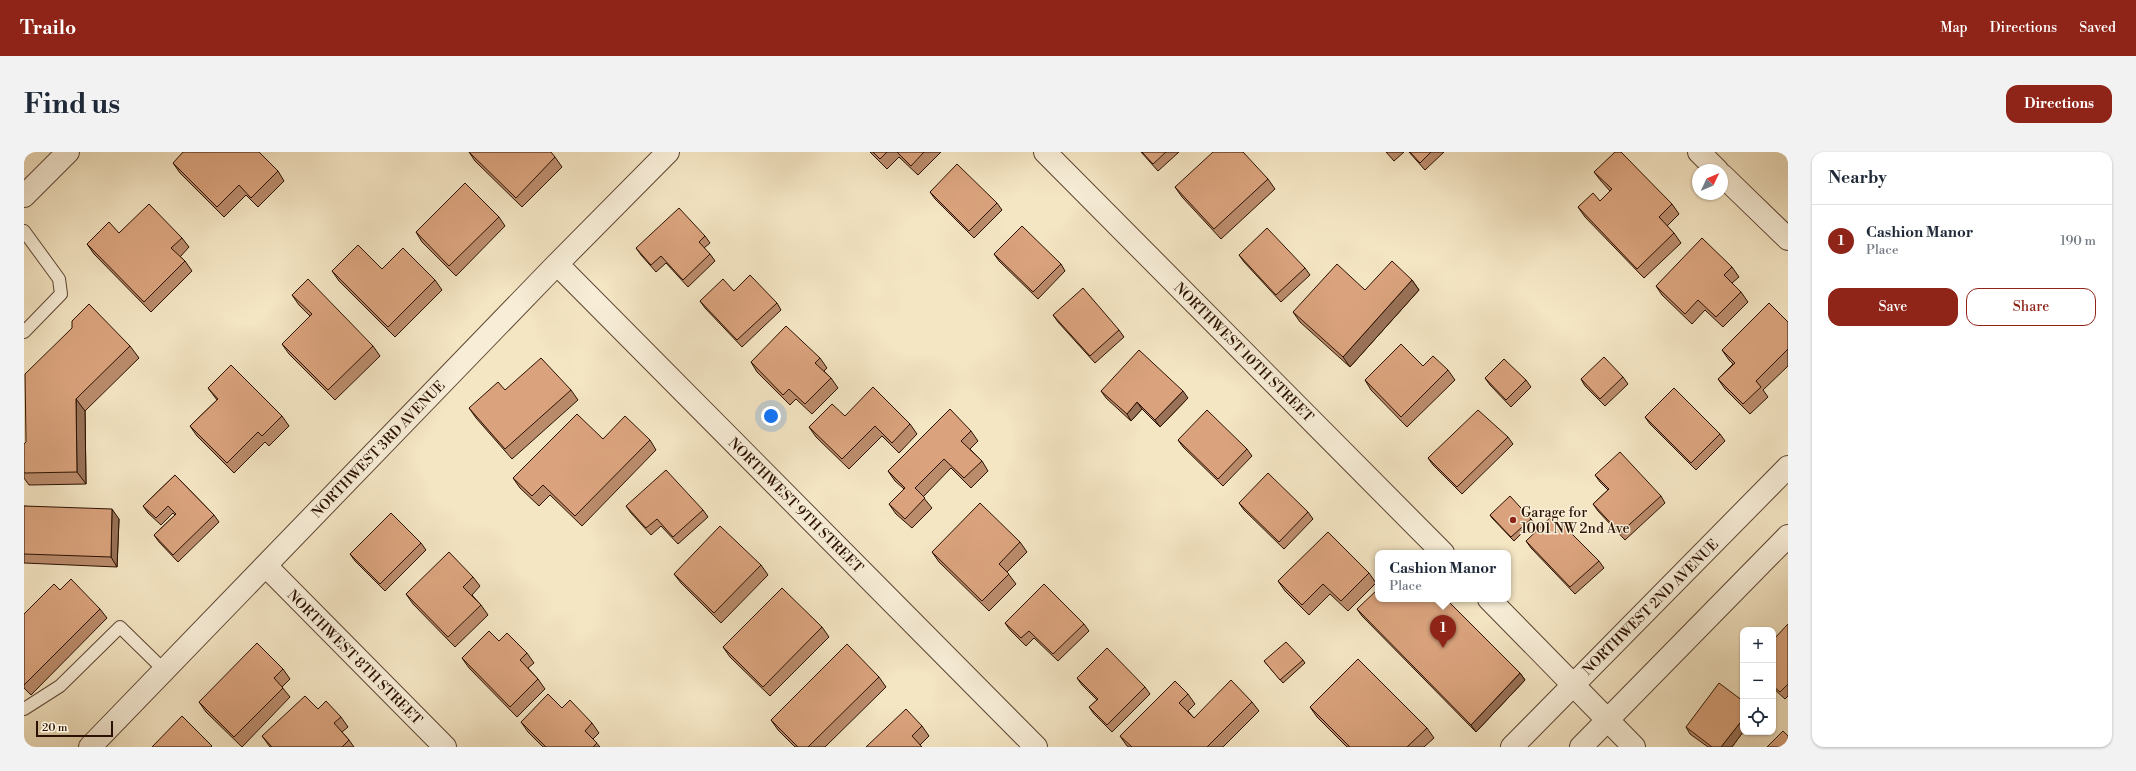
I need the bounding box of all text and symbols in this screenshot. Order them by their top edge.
text: Trailo [20,16,76,40]
text: Map [1940,19,1968,37]
text: Directions [1990,19,2057,37]
text: Saved [2079,19,2116,37]
button: Directions [2006,85,2112,123]
text: Find us [24,87,120,122]
north arrow [1692,164,1728,200]
text: Nearby [1828,167,1887,189]
text: Cashion Manor [1866,223,1973,242]
text: 1 [1838,233,1844,249]
text: 190 m [2060,233,2096,249]
text: Place [1866,242,1898,258]
street label: NORTHWEST 10TH STREET [1170,279,1317,426]
button: Save [1828,288,1958,326]
button: Share [1966,288,2096,326]
street label: NORTHWEST 3RD AVENUE [308,377,449,522]
your location [761,406,781,426]
street label: NORTHWEST 9TH STREET [724,434,867,577]
place label: Garage for 1001 NW 2nd Ave [1521,504,1630,538]
marker: Garage for 1001 NW 2nd Ave [1508,515,1518,525]
street label: NORTHWEST 2ND AVENUE [1579,536,1723,680]
popup [1375,550,1511,602]
text: Cashion Manor [1389,559,1497,578]
text: Place [1389,578,1422,594]
street label: NORTHWEST 8TH STREET [283,586,426,729]
pin: 1 [1430,615,1456,648]
map controls [1740,627,1776,735]
button: + [1740,627,1776,663]
button: − [1740,663,1776,699]
button: locate [1740,699,1776,735]
scale bar [36,719,113,738]
text: 20 m [42,721,67,735]

